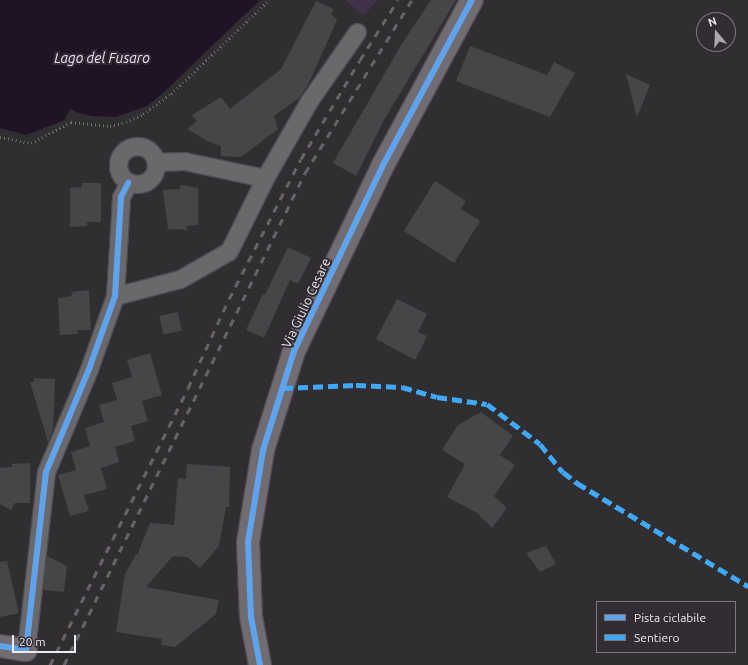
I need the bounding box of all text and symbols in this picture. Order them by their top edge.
north arrow [696,12,736,52]
text: N [707,15,718,29]
water label: Lago del Fusaro [54,50,150,66]
street label: Via Giulio Cesare [278,256,334,350]
legend [596,601,736,653]
text: Pista ciclabile [634,611,706,624]
scale bar [14,627,78,653]
text: Sentiero [634,631,680,644]
text: 20 m [19,635,46,648]

